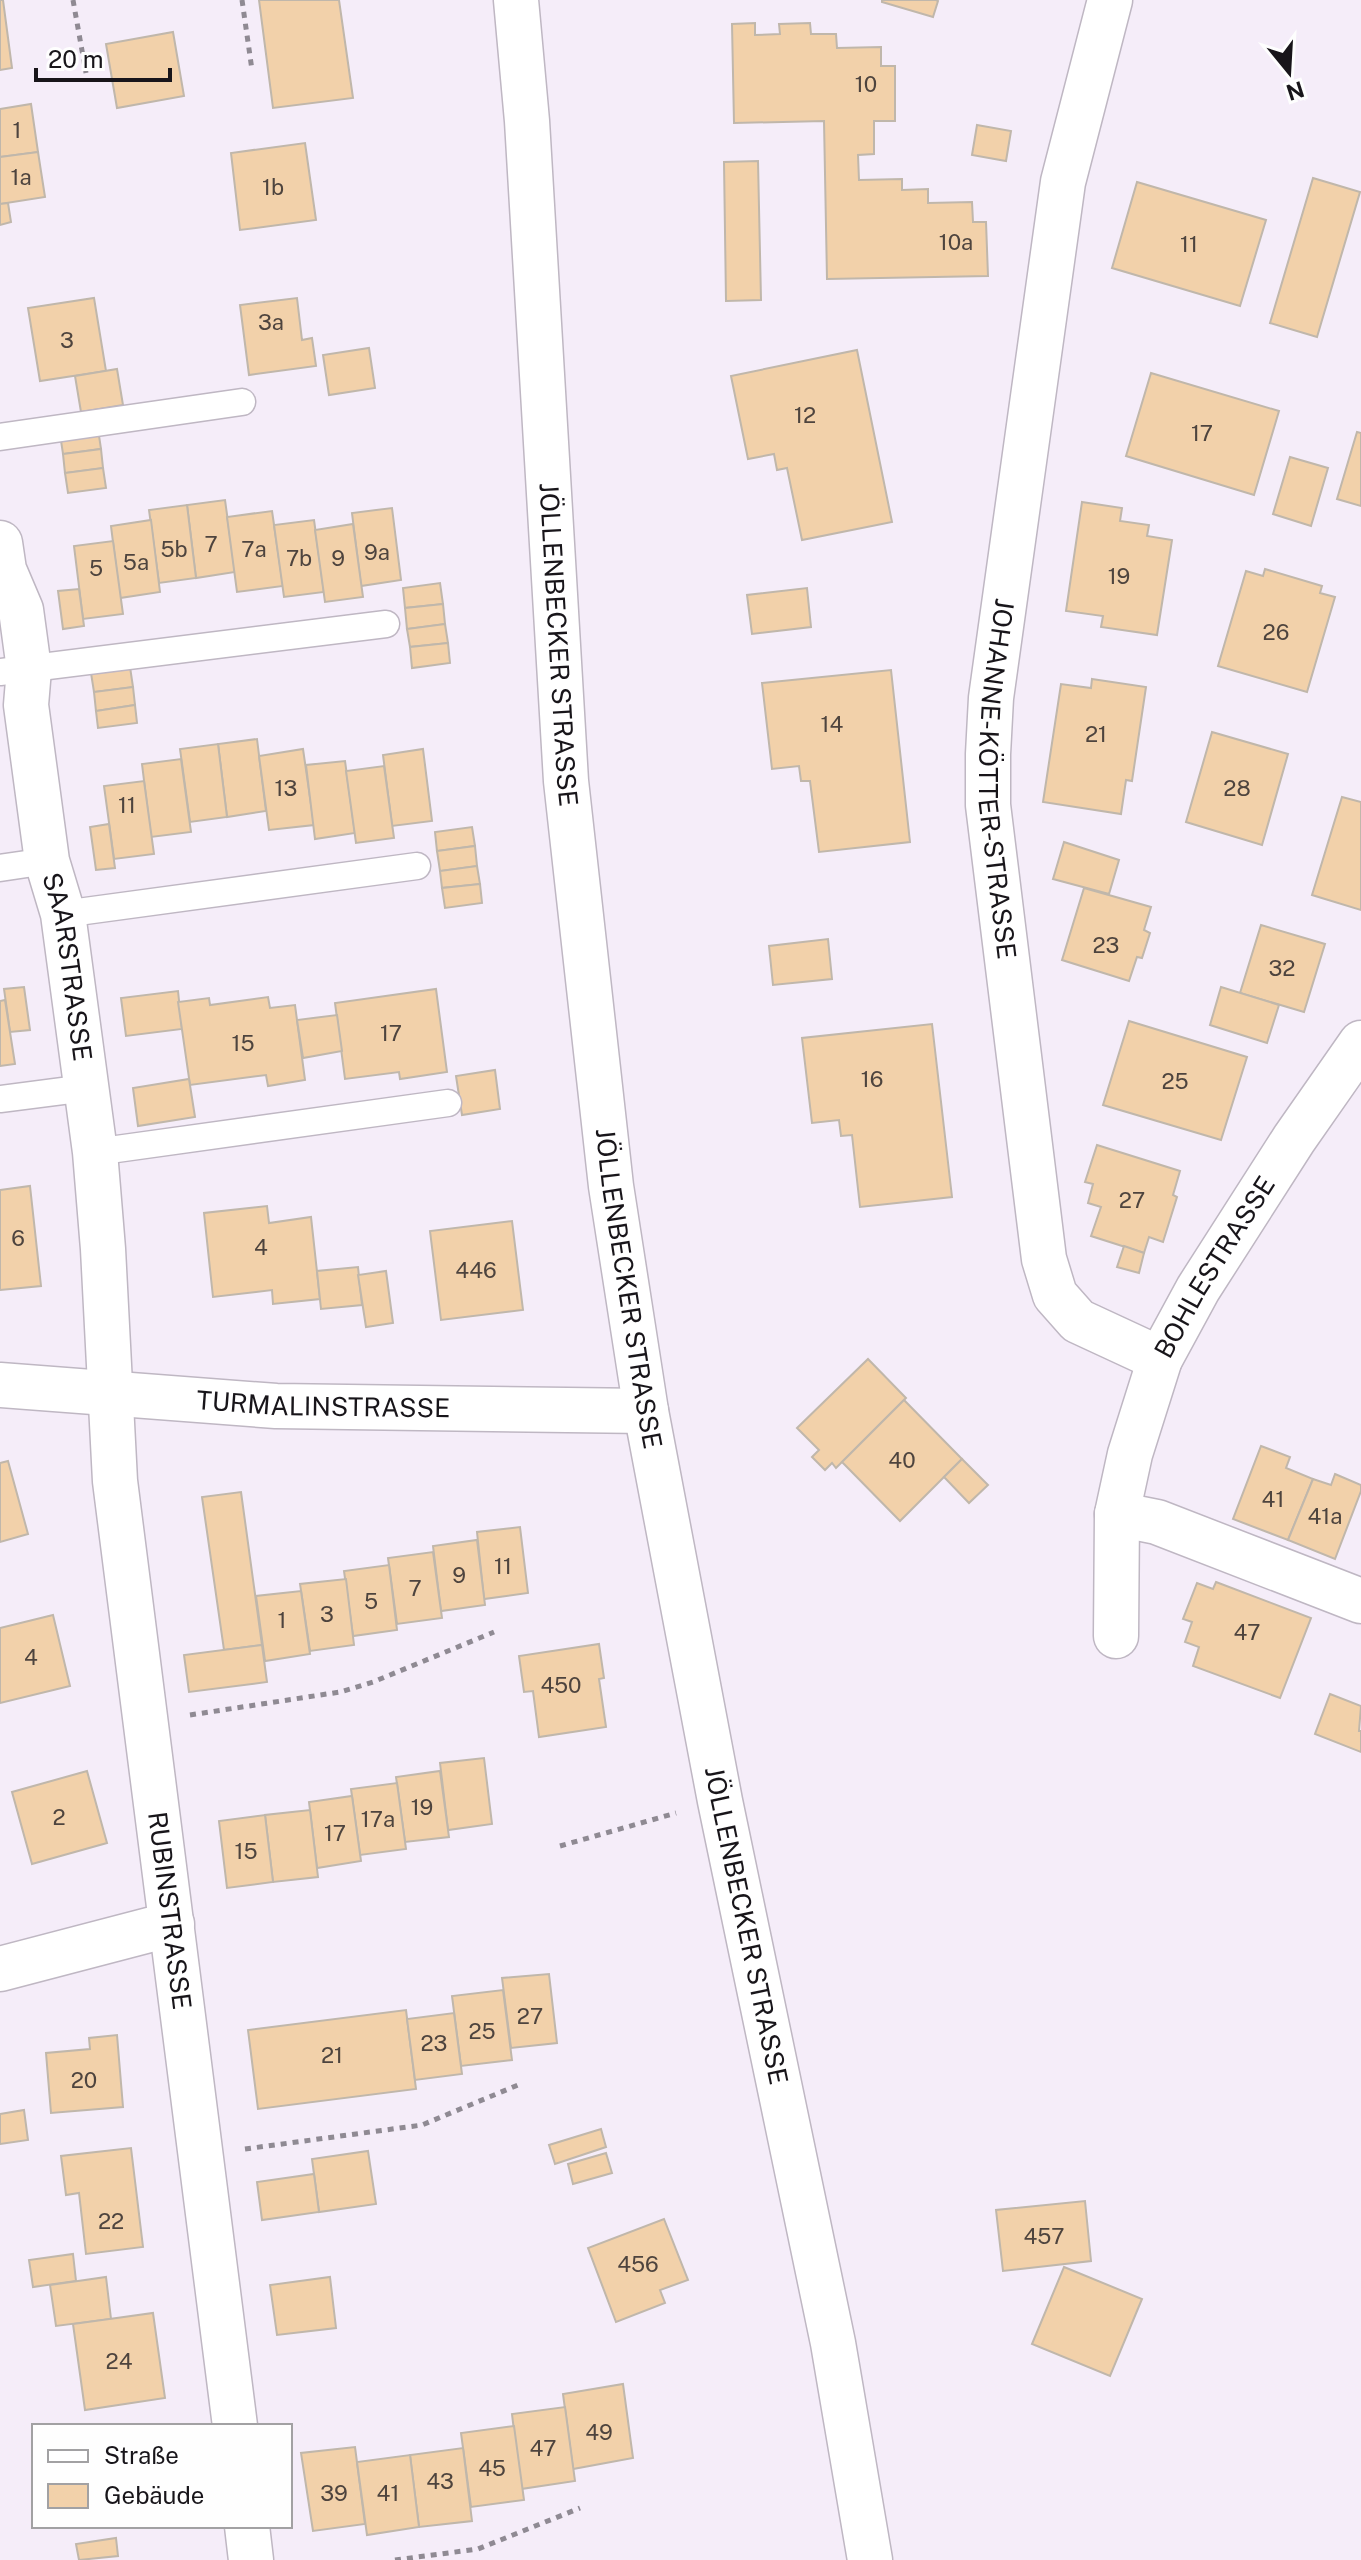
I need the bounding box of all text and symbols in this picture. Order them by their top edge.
scale bar [36,32,170,82]
north arrow [1249,32,1329,112]
text: 20 m [48,45,104,73]
house number: 10 [855,71,877,97]
text: N [1283,76,1307,106]
house number: 1 [13,117,21,143]
house number: 1a [10,164,32,190]
house number: 1b [262,174,284,200]
house number: 10a [939,229,973,255]
house number: 11 [1180,231,1198,257]
house number: 3a [258,309,284,335]
house number: 3 [60,327,74,353]
house number: 12 [794,402,816,428]
house number: 17 [1191,420,1213,446]
street label: JÖLLENBECKER STRASSE [533,482,585,808]
house number: 7 [204,531,218,557]
house number: 5b [160,536,188,562]
house number: 7a [241,536,267,562]
house number: 9a [364,539,390,565]
house number: 7b [286,545,312,571]
house number: 9 [331,545,345,571]
house number: 5a [123,549,149,575]
house number: 5 [89,555,103,581]
house number: 19 [1108,563,1130,589]
street label: JOHANNE-KÖTTER-STRASSE [972,597,1023,961]
house number: 26 [1263,619,1289,645]
house number: 14 [821,711,844,737]
house number: 21 [1085,721,1107,747]
house number: 13 [275,775,297,801]
house number: 28 [1223,775,1251,801]
house number: 11 [118,792,136,818]
street label: SAARSTRASSE [36,869,99,1063]
house number: 23 [1093,932,1119,958]
house number: 32 [1269,955,1295,981]
house number: 17 [380,1020,402,1046]
house number: 15 [231,1030,255,1056]
house number: 16 [861,1066,883,1092]
house number: 25 [1161,1068,1189,1094]
street label: JÖLLENBECKER STRASSE [590,1126,669,1451]
street label: BOHLESTRASSE [1148,1170,1281,1363]
house number: 27 [1119,1187,1145,1213]
house number: 6 [11,1225,25,1251]
house number: 4 [254,1234,268,1260]
house number: 446 [455,1257,497,1283]
street label: TURMALINSTRASSE [195,1384,450,1423]
house number: 40 [888,1447,916,1473]
house number: 41 [1262,1486,1284,1512]
house number: 41a [1308,1503,1342,1529]
house number: 11 [494,1553,512,1579]
house number: 9 [452,1562,466,1588]
house number: 7 [408,1575,422,1601]
house number: 5 [364,1588,378,1614]
house number: 3 [320,1601,334,1627]
house number: 1 [278,1607,286,1633]
house number: 47 [1233,1619,1261,1645]
house number: 4 [24,1644,38,1670]
house number: 450 [540,1672,582,1698]
street label: JÖLLENBECKER STRASSE [699,1764,795,2087]
house number: 19 [411,1794,433,1820]
house number: 2 [52,1804,66,1830]
house number: 17a [361,1806,395,1832]
street label: RUBINSTRASSE [142,1810,198,2011]
house number: 17 [324,1820,346,1846]
house number: 15 [234,1838,258,1864]
house number: 27 [517,2003,543,2029]
house number: 25 [468,2018,496,2044]
house number: 23 [421,2030,447,2056]
house number: 21 [321,2042,343,2068]
house number: 20 [71,2067,97,2093]
house number: 22 [98,2208,124,2234]
house number: 457 [1024,2223,1064,2249]
house number: 456 [617,2251,659,2277]
house number: 24 [106,2348,133,2374]
house number: 49 [585,2419,613,2445]
legend [32,2424,292,2528]
house number: 47 [529,2435,557,2461]
text: Straße [104,2441,179,2469]
house number: 45 [478,2455,506,2481]
house number: 43 [426,2468,454,2494]
house number: 39 [320,2480,348,2506]
house number: 41 [377,2480,399,2506]
text: Gebäude [104,2481,204,2509]

